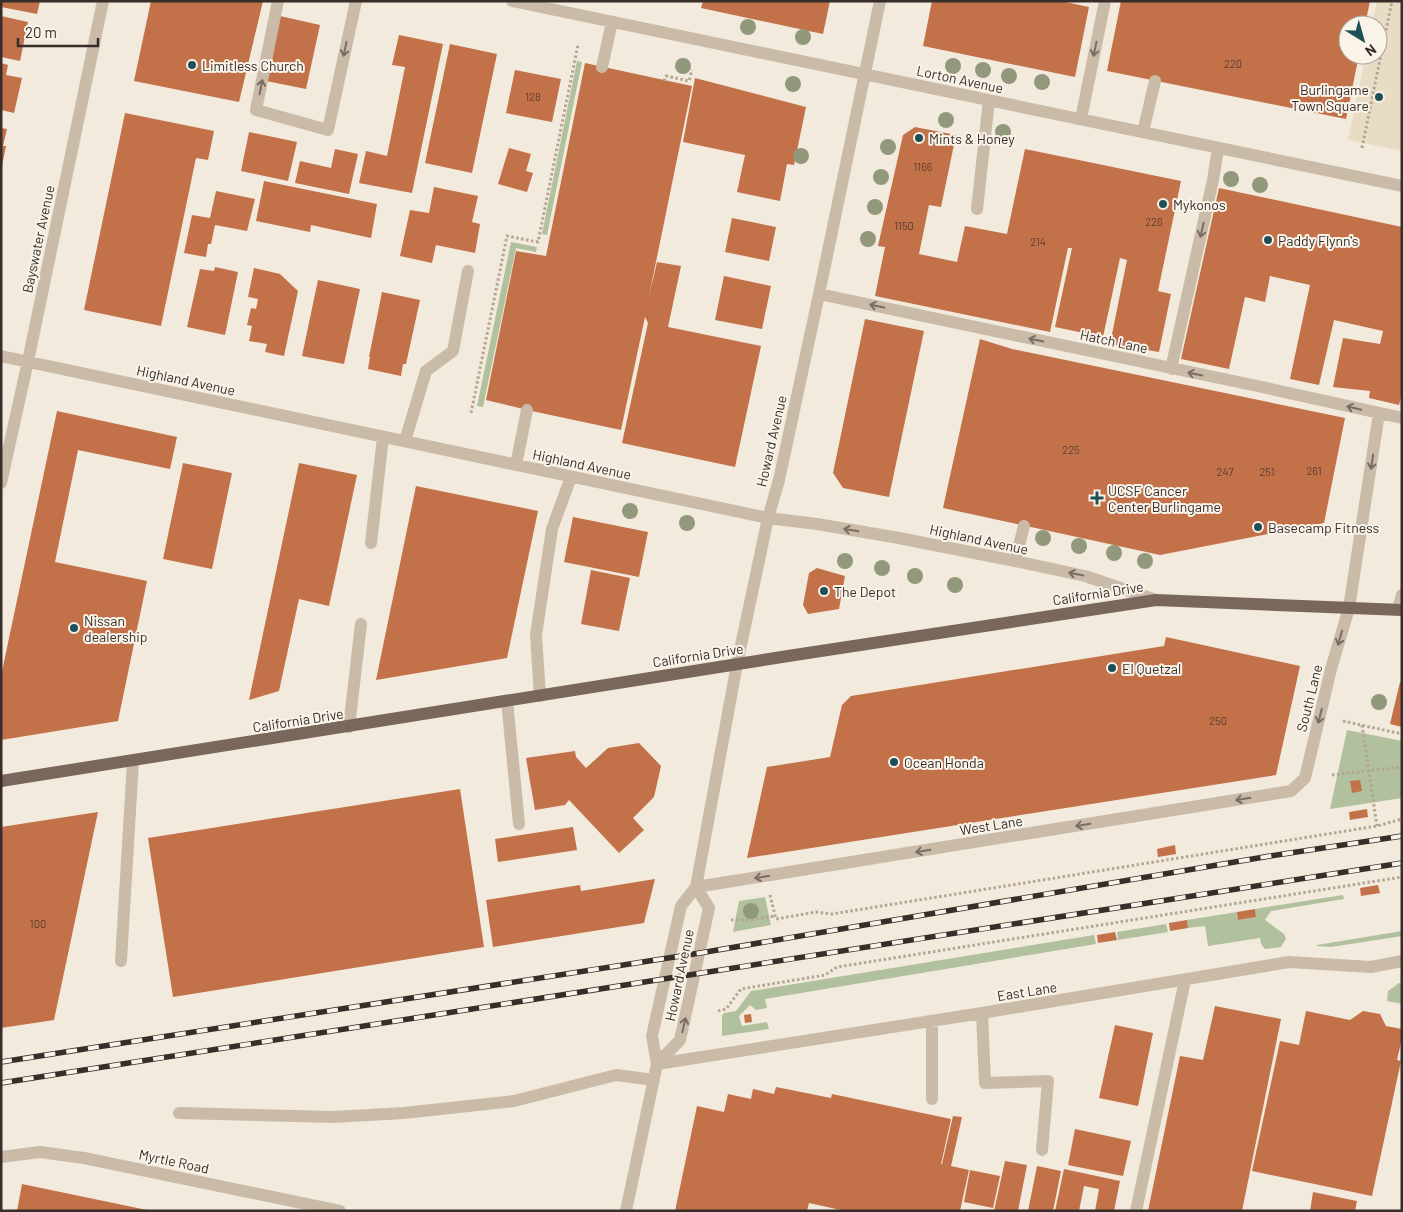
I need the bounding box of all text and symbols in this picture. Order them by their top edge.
scale bar [18,15,98,47]
north arrow [1338,15,1388,65]
text: 20 m [25,23,57,41]
one-way arrow [340,40,349,56]
one-way arrow [1090,41,1100,57]
text: N [1362,41,1380,60]
place label: Limitless Church [202,57,304,74]
house number: 220 [1224,57,1242,70]
marker: Limitless Church [186,59,198,71]
street label: Lorton Avenue [915,62,1005,96]
one-way arrow [257,80,266,96]
place label: Burlingame Town Square [1291,81,1369,114]
house number: 128 [525,90,541,103]
marker: Burlingame Town Square [1373,91,1385,103]
place label: Mints & Honey [929,130,1015,147]
marker: Mints & Honey [913,132,925,144]
house number: 1166 [913,160,933,173]
street label: Bayswater Avenue [18,184,58,294]
place label: Mykonos [1173,196,1226,213]
marker: Mykonos [1157,198,1169,210]
house number: 226 [1145,215,1163,228]
house number: 1150 [894,219,914,232]
one-way arrow [1196,221,1206,237]
place label: Paddy Flynn's [1278,232,1359,249]
marker: Paddy Flynn's [1262,234,1274,246]
house number: 214 [1030,235,1046,248]
one-way arrow [870,301,886,311]
street label: Hatch Lane [1079,326,1149,356]
one-way arrow [1029,335,1045,344]
street label: Highland Avenue [135,361,237,399]
one-way arrow [1188,368,1204,378]
street label: Howard Avenue [752,394,790,488]
one-way arrow [1347,403,1363,412]
house number: 225 [1062,443,1080,456]
street label: Highland Avenue [531,445,633,483]
one-way arrow [1366,453,1376,469]
house number: 261 [1306,464,1322,477]
house number: 247 [1217,465,1233,478]
house number: 251 [1259,465,1275,478]
place label: UCSF Cancer Center Burlingame [1108,482,1221,515]
marker: UCSF Cancer Center Burlingame [1090,491,1104,505]
place label: Basecamp Fitness [1268,519,1380,536]
street label: Highland Avenue [928,520,1030,558]
marker: Basecamp Fitness [1252,521,1264,533]
one-way arrow [843,524,859,534]
one-way arrow [1068,569,1084,579]
street label: California Drive [1051,577,1145,609]
place label: The Depot [834,583,896,600]
marker: The Depot [818,585,830,597]
place label: Nissan dealership [84,612,148,645]
marker: Nissan dealership [68,622,80,634]
one-way arrow [1335,630,1344,646]
street label: California Drive [651,639,745,671]
place label: El Quetzal [1122,660,1181,677]
marker: El Quetzal [1106,662,1118,674]
street label: South Lane [1292,663,1326,733]
street label: California Drive [251,704,345,736]
one-way arrow [1315,708,1324,724]
house number: 250 [1209,714,1227,727]
place label: Ocean Honda [904,754,984,771]
marker: Ocean Honda [888,756,900,768]
one-way arrow [1236,794,1252,804]
street label: West Lane [958,812,1024,838]
one-way arrow [1075,820,1091,830]
one-way arrow [915,847,931,857]
one-way arrow [755,873,771,883]
house number: 100 [30,917,46,930]
street label: Howard Avenue [661,927,697,1023]
street label: East Lane [996,978,1058,1004]
one-way arrow [680,1017,689,1033]
street label: Myrtle Road [137,1145,211,1177]

